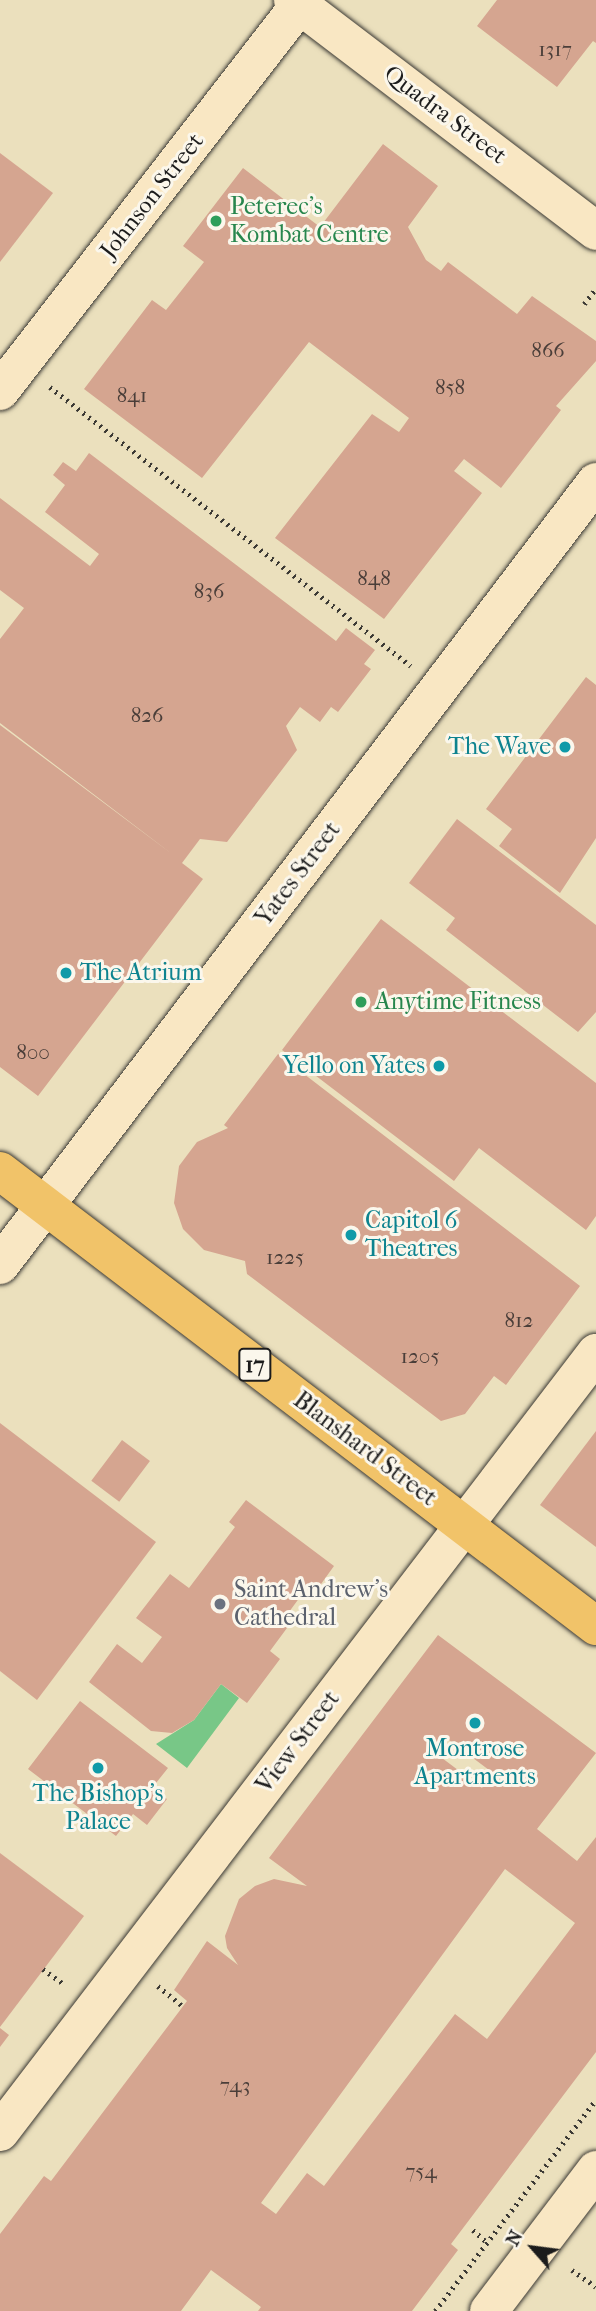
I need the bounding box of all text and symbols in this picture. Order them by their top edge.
house number: 1317 [538,36,572,62]
street label: Quadra Street [378,60,512,170]
street label: Johnson Street [94,128,210,264]
place label: Peterec's Kombat Centre [230,193,389,249]
marker: Peterec's Kombat Centre [208,213,224,229]
house number: 866 [531,337,565,363]
house number: 858 [435,374,465,400]
house number: 841 [117,382,147,408]
house number: 848 [357,565,391,591]
house number: 836 [194,578,224,604]
house number: 826 [131,702,163,728]
place label: The Wave [448,733,551,761]
marker: The Wave [557,739,573,755]
street label: Yates Street [249,816,347,932]
place label: The Atrium [80,959,202,987]
marker: The Atrium [58,965,74,981]
place label: Anytime Fitness [375,988,541,1016]
marker: Anytime Fitness [353,994,369,1010]
house number: 800 [16,1039,50,1065]
place label: Yello on Yates [283,1052,425,1080]
marker: Yello on Yates [431,1058,447,1074]
place label: Capitol 6 Theatres [365,1207,457,1263]
marker: Capitol 6 Theatres [343,1227,359,1243]
house number: 1225 [266,1244,304,1270]
house number: 812 [505,1307,533,1333]
house number: 1205 [401,1343,439,1369]
road number: 17 [238,1346,272,1384]
street label: Blanshard Street [288,1386,442,1512]
place label: Saint Andrew's Cathedral [234,1576,388,1632]
marker: Saint Andrew's Cathedral [212,1596,228,1612]
street label: View Street [250,1685,346,1799]
marker: Montrose Apartments [467,1715,483,1731]
place label: Montrose Apartments [414,1735,536,1791]
marker: The Bishop's Palace [90,1760,106,1776]
place label: The Bishop's Palace [33,1780,163,1836]
house number: 743 [220,2072,250,2098]
house number: 754 [405,2158,437,2184]
north arrow [498,2213,568,2283]
text: N [501,2227,528,2250]

